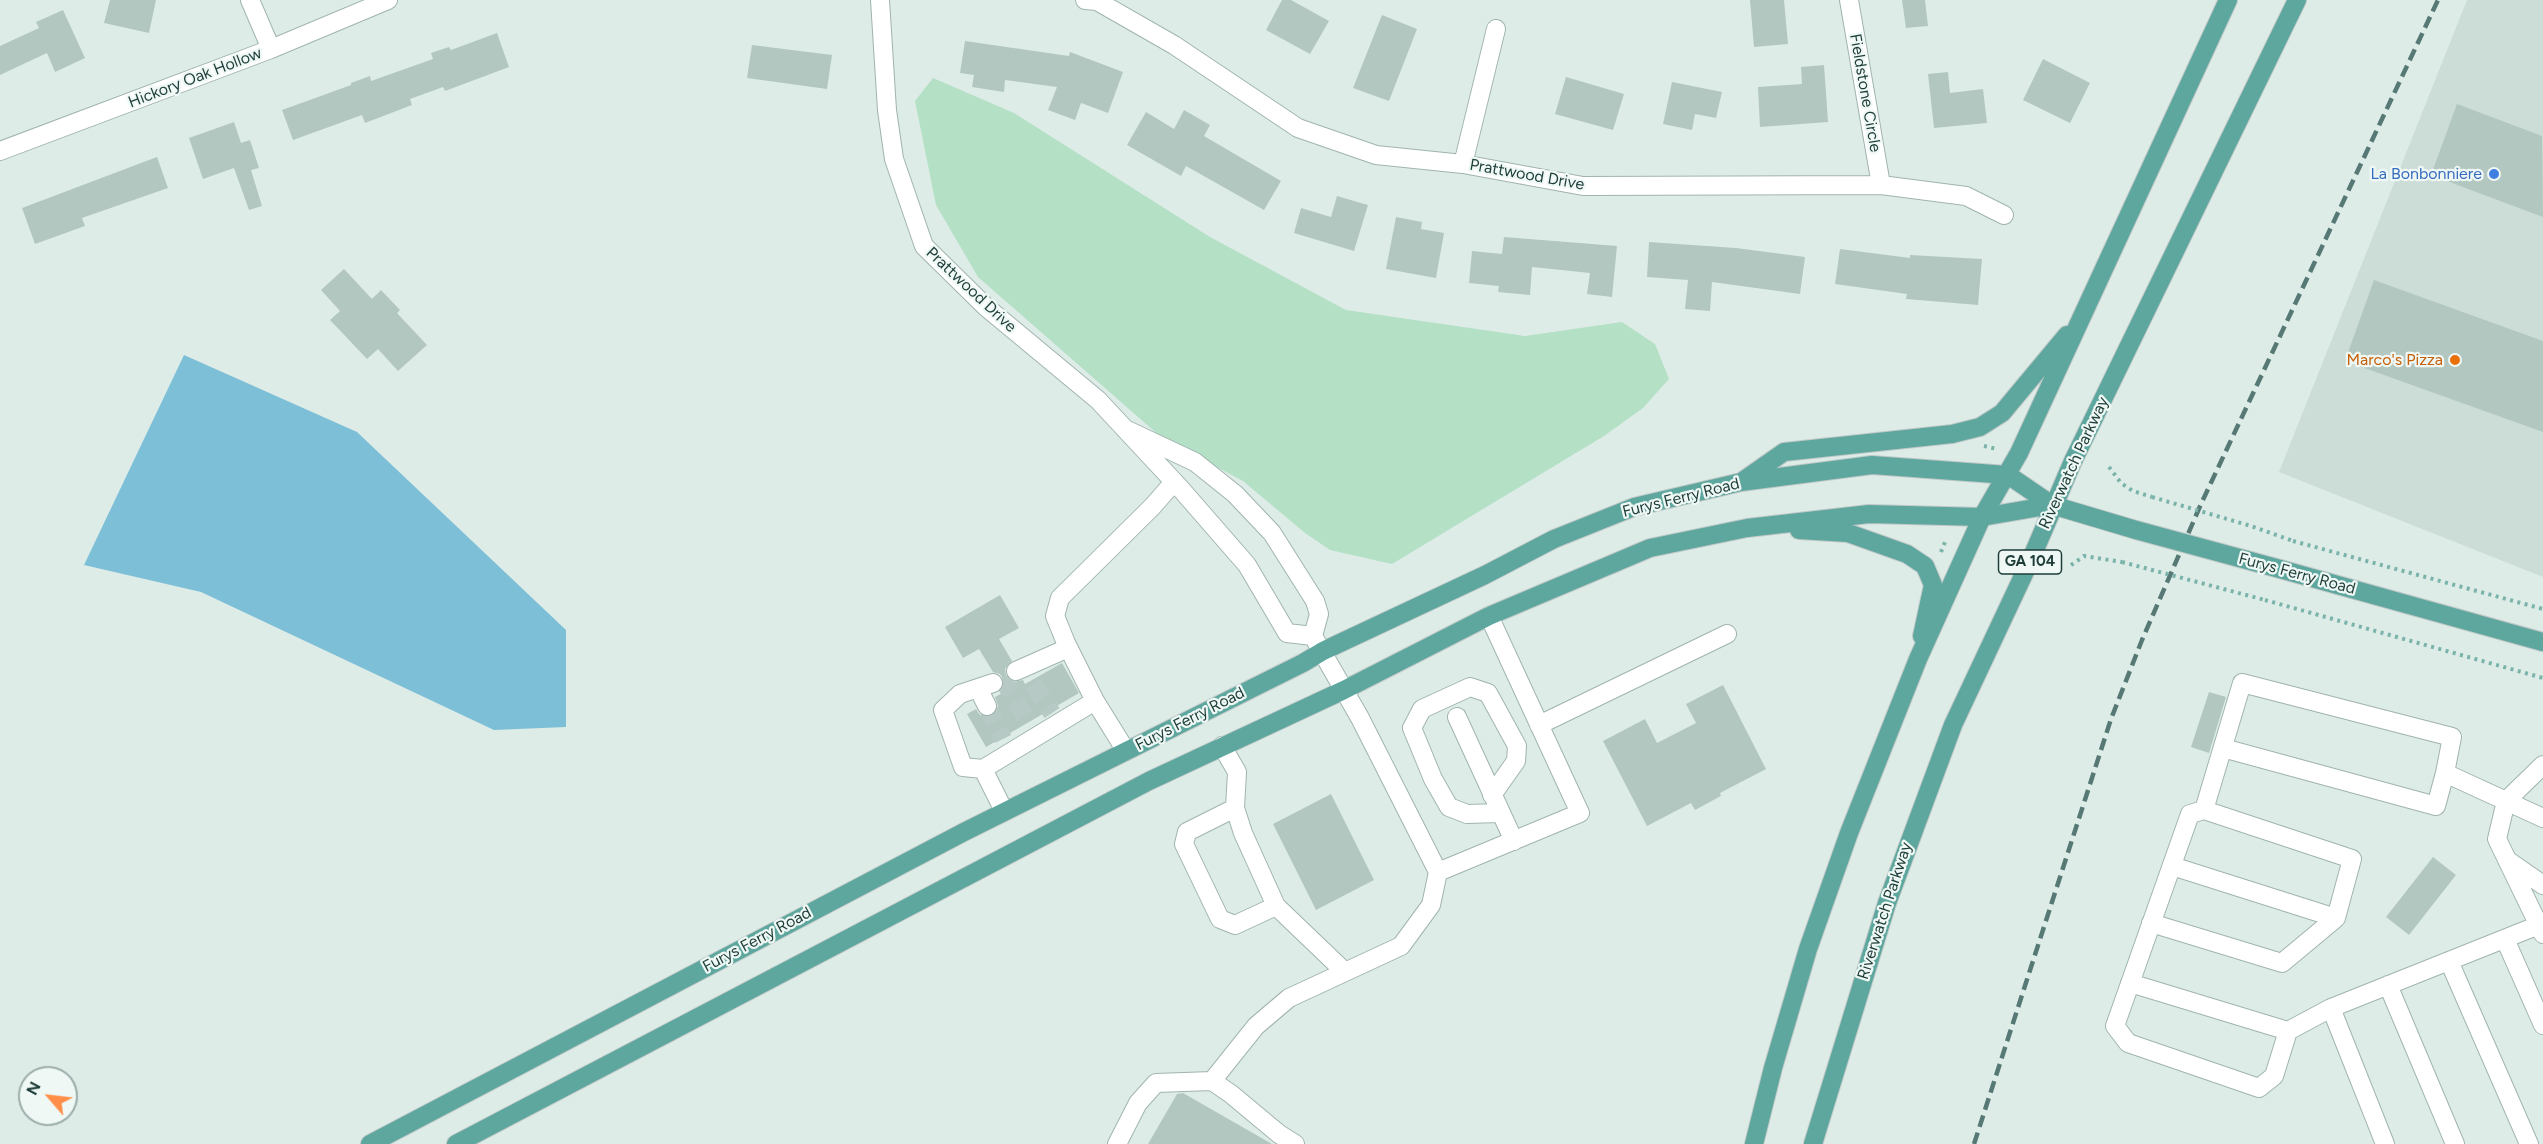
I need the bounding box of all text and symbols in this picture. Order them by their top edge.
street label: Fieldstone Circle [1845,32,1885,154]
street label: Hickory Oak Hollow [126,44,264,112]
street label: Prattwood Drive [1468,155,1586,195]
place label: La Bonbonniere [2370,164,2482,184]
marker: La Bonbonniere [2487,167,2501,181]
street label: Prattwood Drive [922,243,1020,337]
place label: Marco's Pizza [2347,350,2443,370]
marker: Marco's Pizza [2448,353,2462,367]
street label: Riverwatch Parkway [2035,394,2113,532]
street label: Furys Ferry Road [1620,474,1742,522]
street label: Furys Ferry Road [2237,549,2357,599]
road number: GA 104 [1998,550,2062,574]
street label: Furys Ferry Road [1132,683,1248,755]
street label: Riverwatch Parkway [1854,840,1916,982]
street label: Furys Ferry Road [700,903,814,977]
north arrow [18,1066,78,1126]
text: N [22,1078,45,1098]

